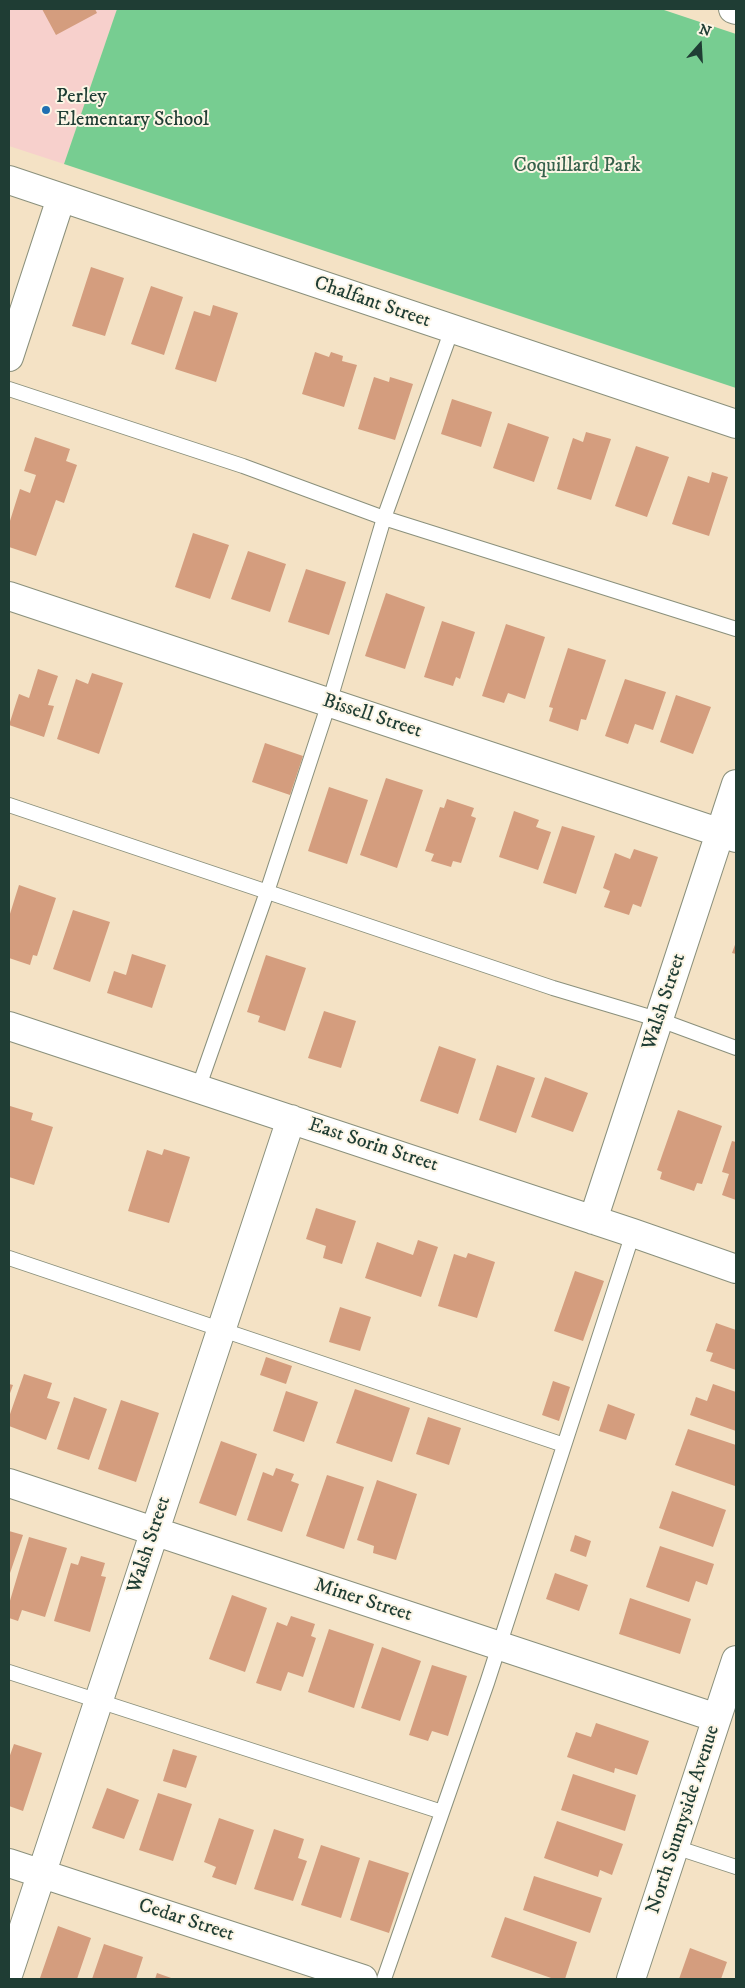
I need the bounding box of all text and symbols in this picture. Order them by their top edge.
north arrow [675,20,725,70]
text: N [697,20,713,41]
place label: Perley Elementary School [56,86,209,133]
marker: Perley Elementary School [40,104,52,116]
park label: Coquillard Park [513,155,641,179]
street label: Chalfant Street [311,272,433,334]
street label: Bissell Street [319,690,425,744]
street label: Walsh Street [638,951,692,1053]
street label: East Sorin Street [305,1114,441,1178]
street label: Walsh Street [123,1494,177,1596]
street label: Miner Street [311,1574,415,1628]
street label: North Sunnyside Avenue [642,1723,726,1917]
street label: Cedar Street [135,1894,237,1948]

